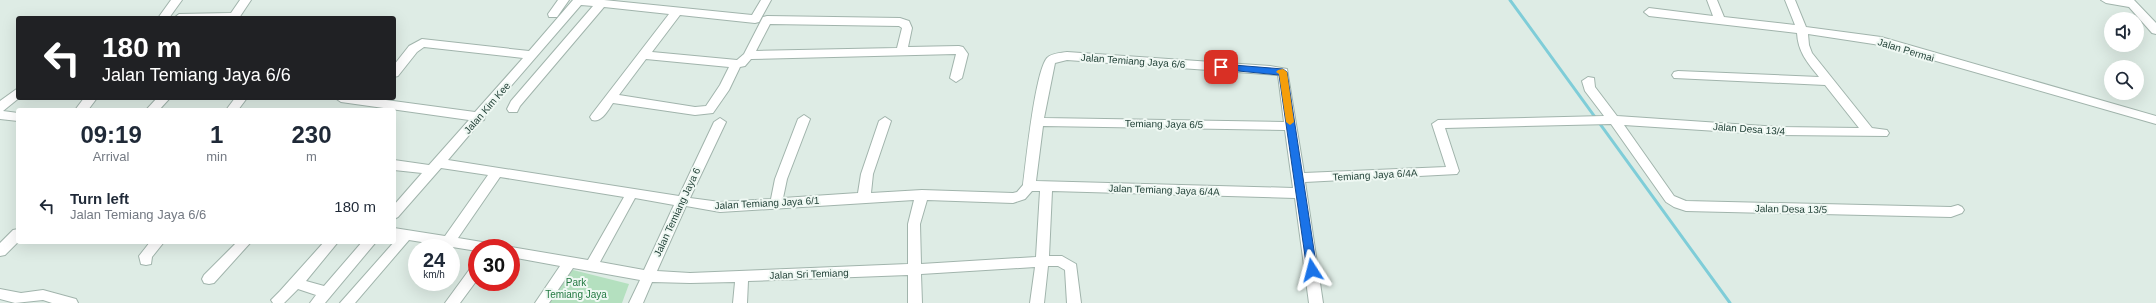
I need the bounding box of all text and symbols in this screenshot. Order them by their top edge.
map controls [2104,12,2144,100]
button: sound [2104,12,2144,52]
icon: left [36,32,88,84]
text: 180 m [102,32,181,63]
street label: Jalan Permai [1876,36,1936,64]
pin [1204,50,1238,84]
street label: Jalan Temiang Jaya 6/6 [1080,52,1186,70]
icon: arrive [1210,56,1232,78]
button: search [2104,60,2144,100]
text: Jalan Temiang Jaya 6/6 [102,65,291,85]
street label: Jalan Kim Kee [462,80,513,136]
street label: Temiang Jaya 6/5 [1125,118,1204,130]
text: 09:19 [80,121,142,148]
text: 1 [210,121,223,148]
text: 230 [292,121,332,148]
street label: Jalan Desa 13/4 [1713,121,1786,137]
text: Arrival [93,149,130,164]
text: min [206,149,227,164]
text: m [306,149,317,164]
street label: Jalan Temiang Jaya 6 [652,166,703,258]
street label: Temiang Jaya 6/4A [1332,167,1418,183]
street label: Jalan Temiang Jaya 6/4A [1108,183,1220,197]
text: Turn left [70,190,129,207]
icon: left [36,195,58,217]
street label: Jalan Temiang Jaya 6/1 [714,195,820,211]
text: 180 m [334,198,376,215]
street label: Jalan Desa 13/5 [1755,203,1828,215]
text: Jalan Temiang Jaya 6/6 [70,207,206,222]
speed limit sign: 30 [468,239,520,291]
text: 24 [423,249,445,271]
position arrow [1291,249,1333,291]
street label: Jalan Sri Temiang [769,267,849,281]
text: km/h [423,269,445,280]
park label: Park Temiang Jaya [545,277,607,300]

